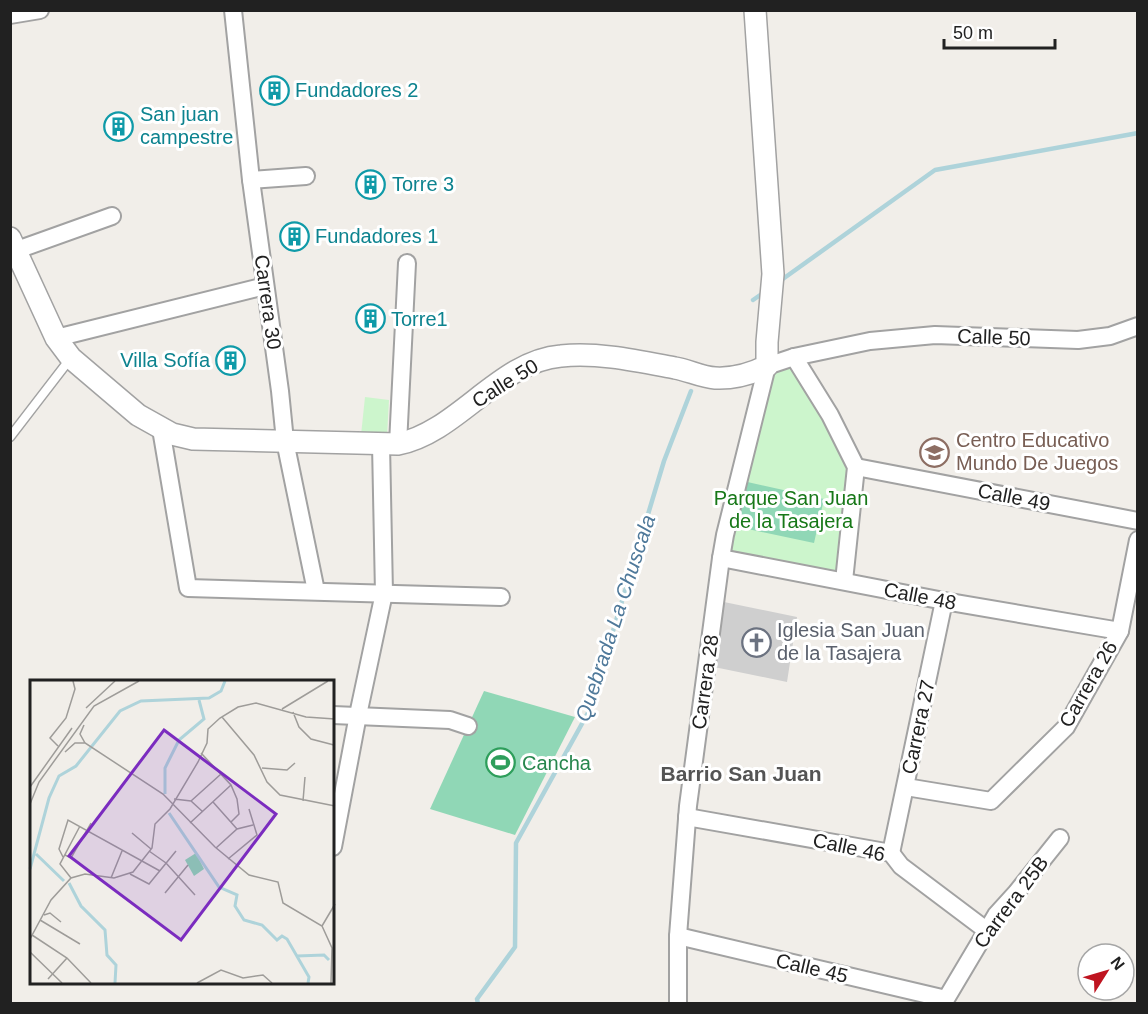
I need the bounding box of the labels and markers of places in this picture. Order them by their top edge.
building icon: Fundadores 2 [258,74,290,106]
place label: Fundadores 2 [295,79,418,101]
place label: San juan campestre [140,103,233,148]
building icon: San juan campestre [103,110,135,142]
building icon: Torre 3 [355,168,387,200]
place label: Torre 3 [392,173,454,195]
building icon: Fundadores 1 [278,220,310,252]
place label: Fundadores 1 [315,225,438,247]
building icon: Torre1 [354,303,386,335]
place label: Torre1 [391,308,448,330]
building icon: Villa Sofía [215,344,247,376]
place label: Villa Sofía [120,349,211,371]
place label: Centro Educativo Mundo De Juegos [956,429,1118,474]
school or university icon: Centro Educativo Mundo De Juegos [919,436,951,468]
place label: Iglesia San Juan de la Tasajera [777,619,925,664]
church icon: Iglesia San Juan de la Tasajera [740,626,772,658]
sports icon: Cancha [485,747,517,779]
place label: Cancha [522,752,592,774]

